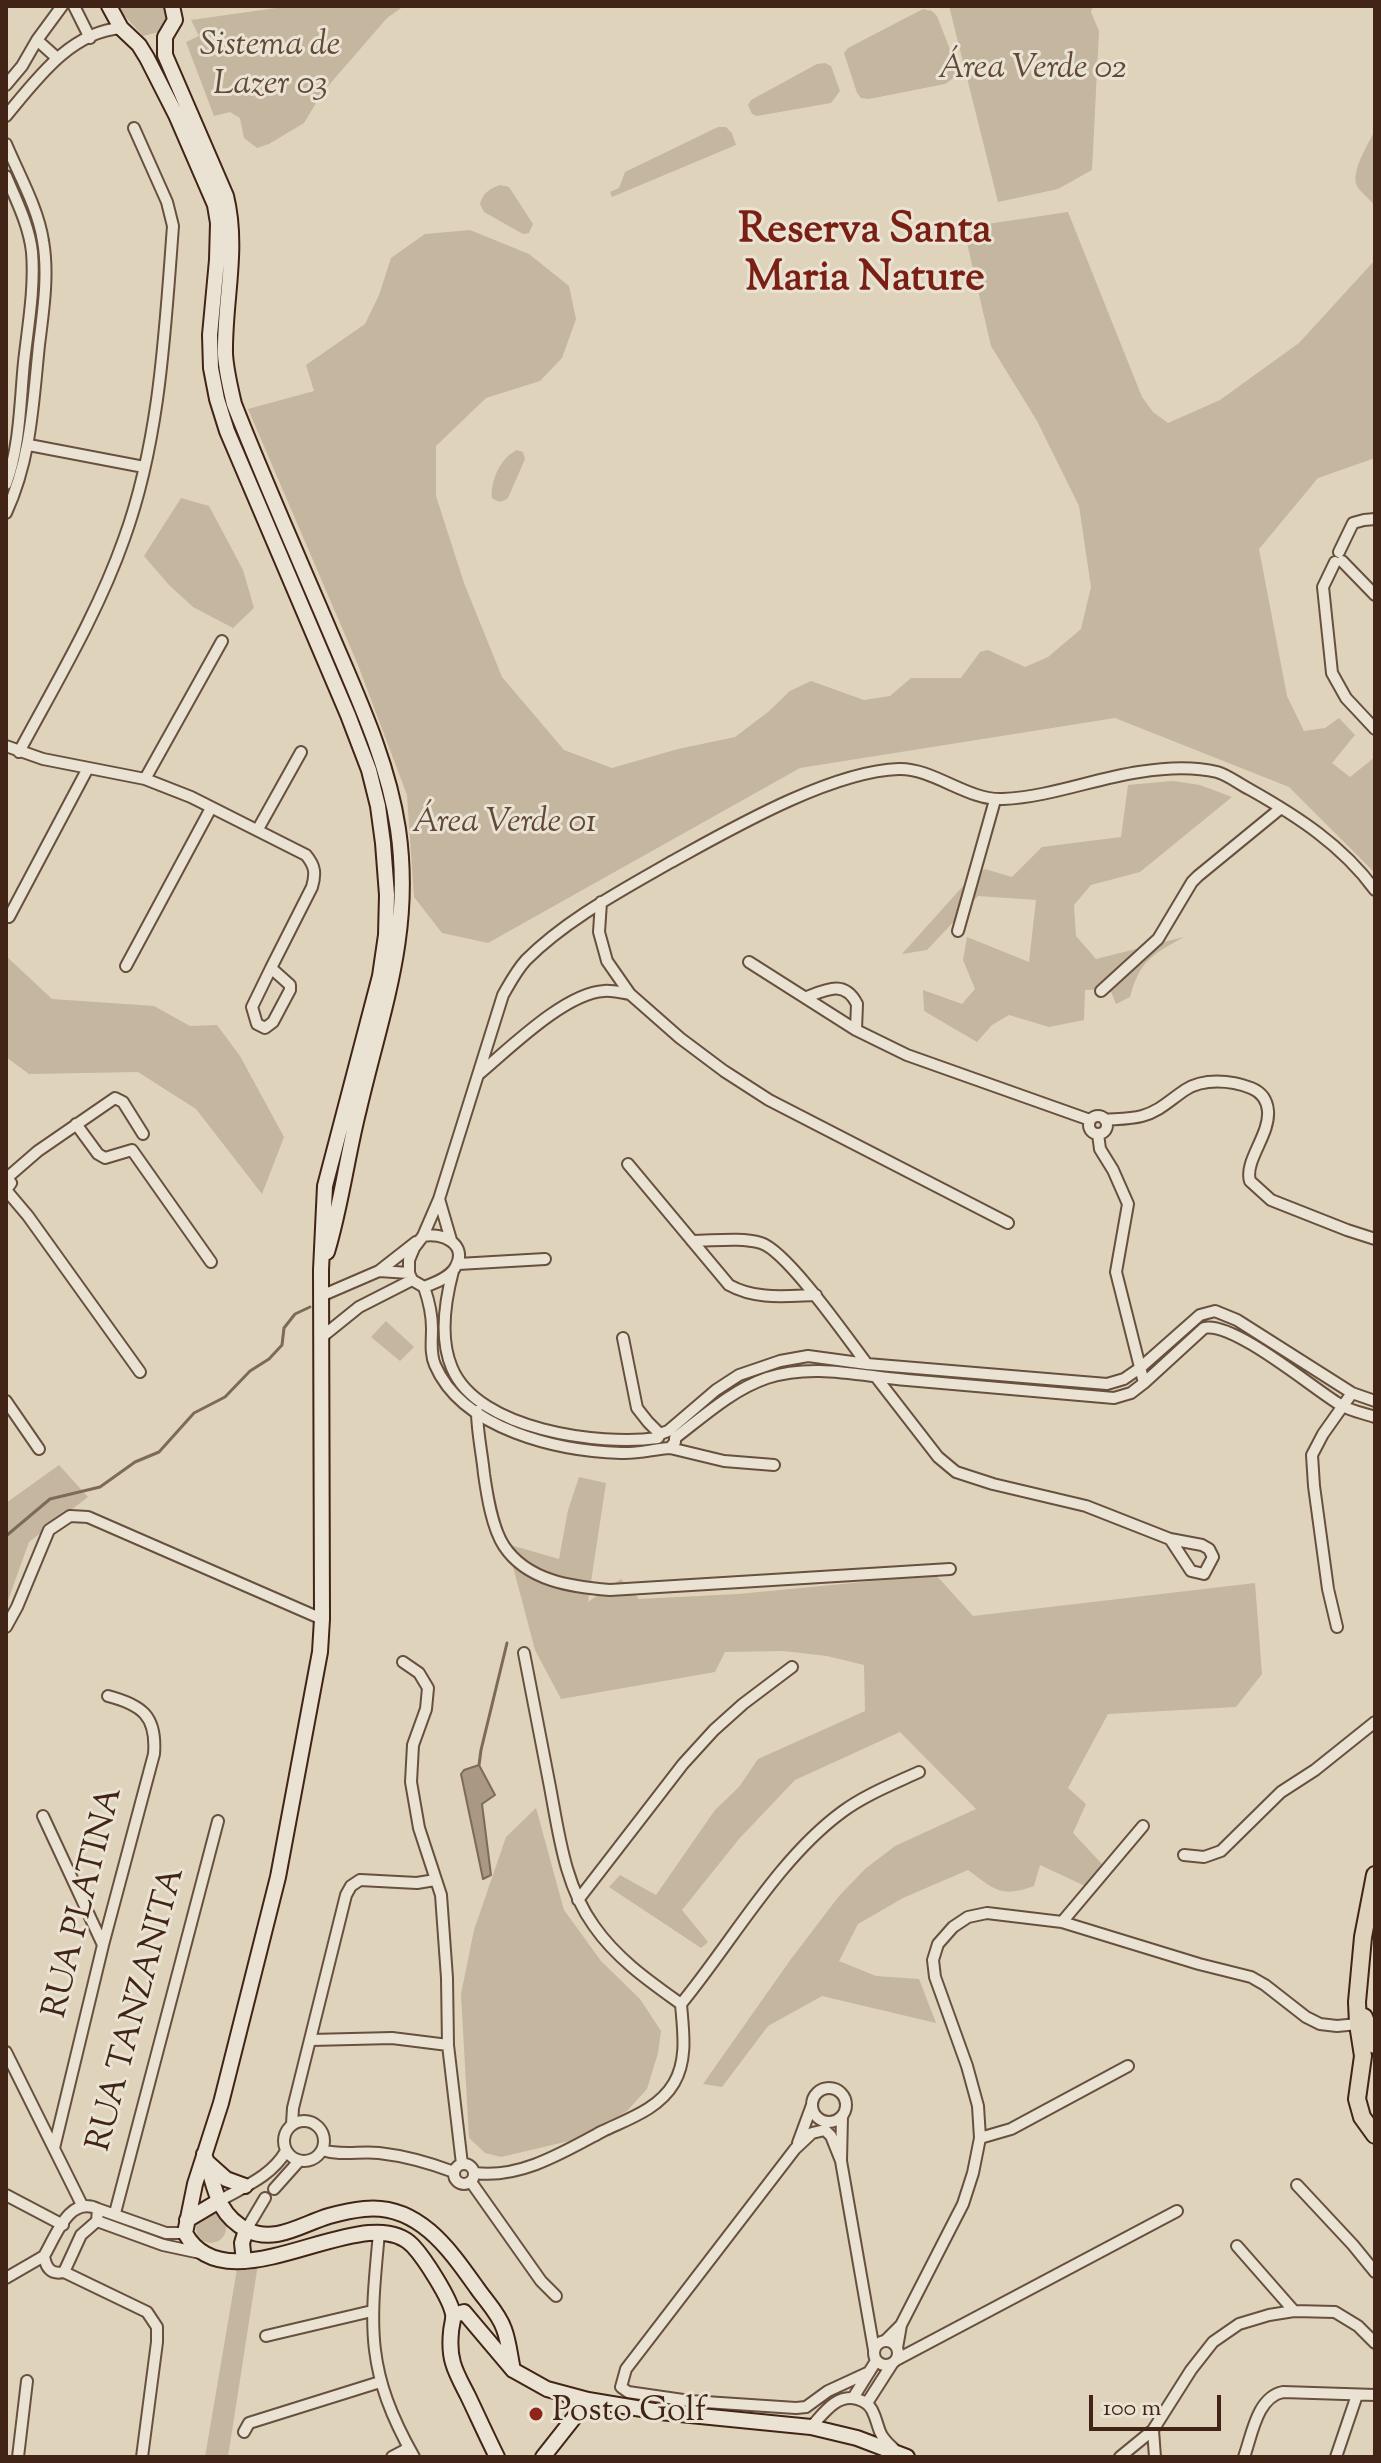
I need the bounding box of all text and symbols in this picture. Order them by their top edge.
park label: Sistema de Lazer 03 [200,28,340,108]
park label: Área Verde 02 [938,51,1126,91]
district label: Reserva Santa Maria Nature [738,209,992,308]
park label: Área Verde 01 [412,805,596,845]
street label: RUA PLATINA [38,1783,134,2023]
street label: RUA TANZANITA [81,1864,197,2156]
scale bar [1093,2379,1225,2429]
text: 100 m [1103,2392,1161,2426]
place label: Posto Golf [552,2394,707,2434]
marker: Posto Golf [527,2405,545,2423]

